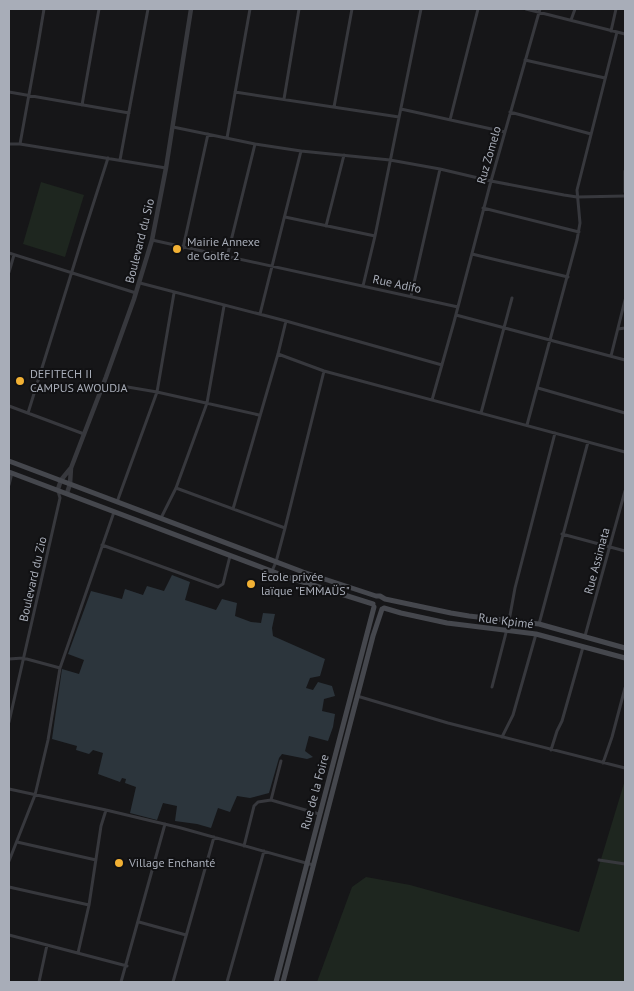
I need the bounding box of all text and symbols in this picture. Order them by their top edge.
street label: Ruz Zomelo [473,124,504,186]
street label: Boulevard du Sio [122,197,157,285]
place label: Mairie Annexe de Golfe 2 [187,234,260,263]
marker: Mairie Annexe de Golfe 2 [171,243,183,255]
street label: Rue Adifo [371,271,423,296]
place label: DEFITECH II CAMPUS AWOUDJA [30,366,128,395]
marker: DEFITECH II CAMPUS AWOUDJA [14,375,26,387]
street label: Rue Assimata [580,526,613,596]
street label: Boulevard du Zio [15,535,50,623]
place label: École privée laïque "EMMAÜS" [261,569,350,598]
marker: École privée laïque "EMMAÜS" [245,578,257,590]
street label: Rue Kpimé [478,610,534,631]
street label: Rue de la Foire [297,753,332,831]
place label: Village Enchanté [128,855,215,870]
marker: Village Enchanté [113,857,125,869]

